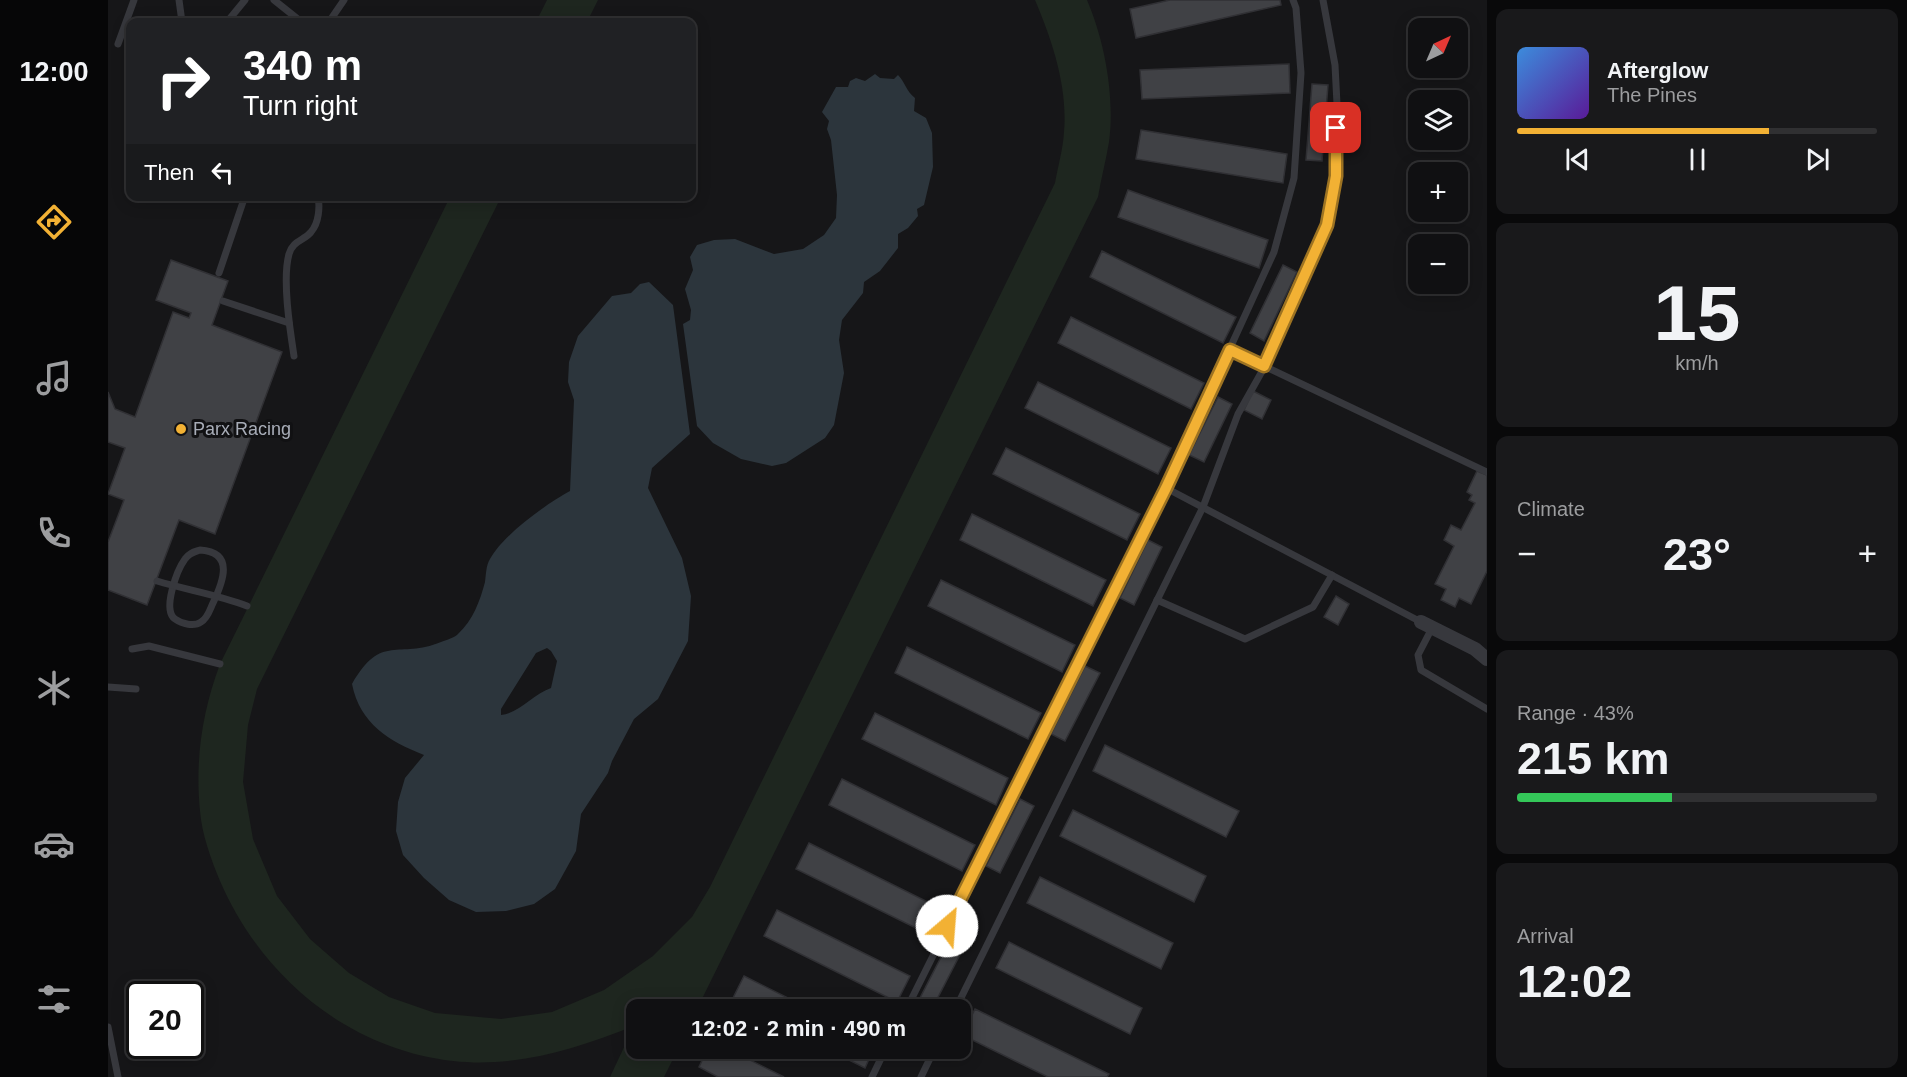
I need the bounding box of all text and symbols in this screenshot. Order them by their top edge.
north arrow [1408,18,1468,78]
map controls [1408,18,1468,294]
icon: right [144,42,222,120]
text: 340 m [243,42,362,89]
text: 12:00 [19,57,89,87]
text: Afterglow [1607,58,1708,83]
text: The Pines [1607,84,1697,106]
button: layers [1408,90,1468,150]
text: Turn right [243,91,358,121]
pin [1310,102,1361,153]
icon: arrive [1319,111,1352,144]
icon: previous [1561,143,1594,176]
icon: pause [1681,143,1714,176]
icon: next [1801,143,1834,176]
icon: left [206,156,239,189]
text: Then [144,160,194,185]
button: + [1408,162,1468,222]
icon: directions [33,201,75,243]
button: − [1408,234,1468,294]
text: 15 [1654,269,1740,357]
text: km/h [1675,352,1719,374]
icon: music [33,357,75,399]
place label: Parx Racing [193,419,291,439]
marker: Parx Racing [174,422,188,436]
text: Climate [1517,498,1585,520]
icon: phone [33,512,75,554]
text: 23° [1663,529,1731,580]
text: − [1517,535,1536,572]
text: + [1858,535,1877,572]
icon: climate [33,667,75,709]
text: Range · 43% [1517,702,1634,724]
text: 215 km [1517,733,1670,784]
icon: car [33,823,75,865]
position arrow [915,894,979,958]
text: Arrival [1517,925,1574,947]
text: 12:02 [1517,956,1632,1007]
icon: filters [33,978,75,1020]
speed limit sign: 20 [126,981,204,1059]
text: 12:02 · 2 min · 490 m [691,1016,906,1041]

